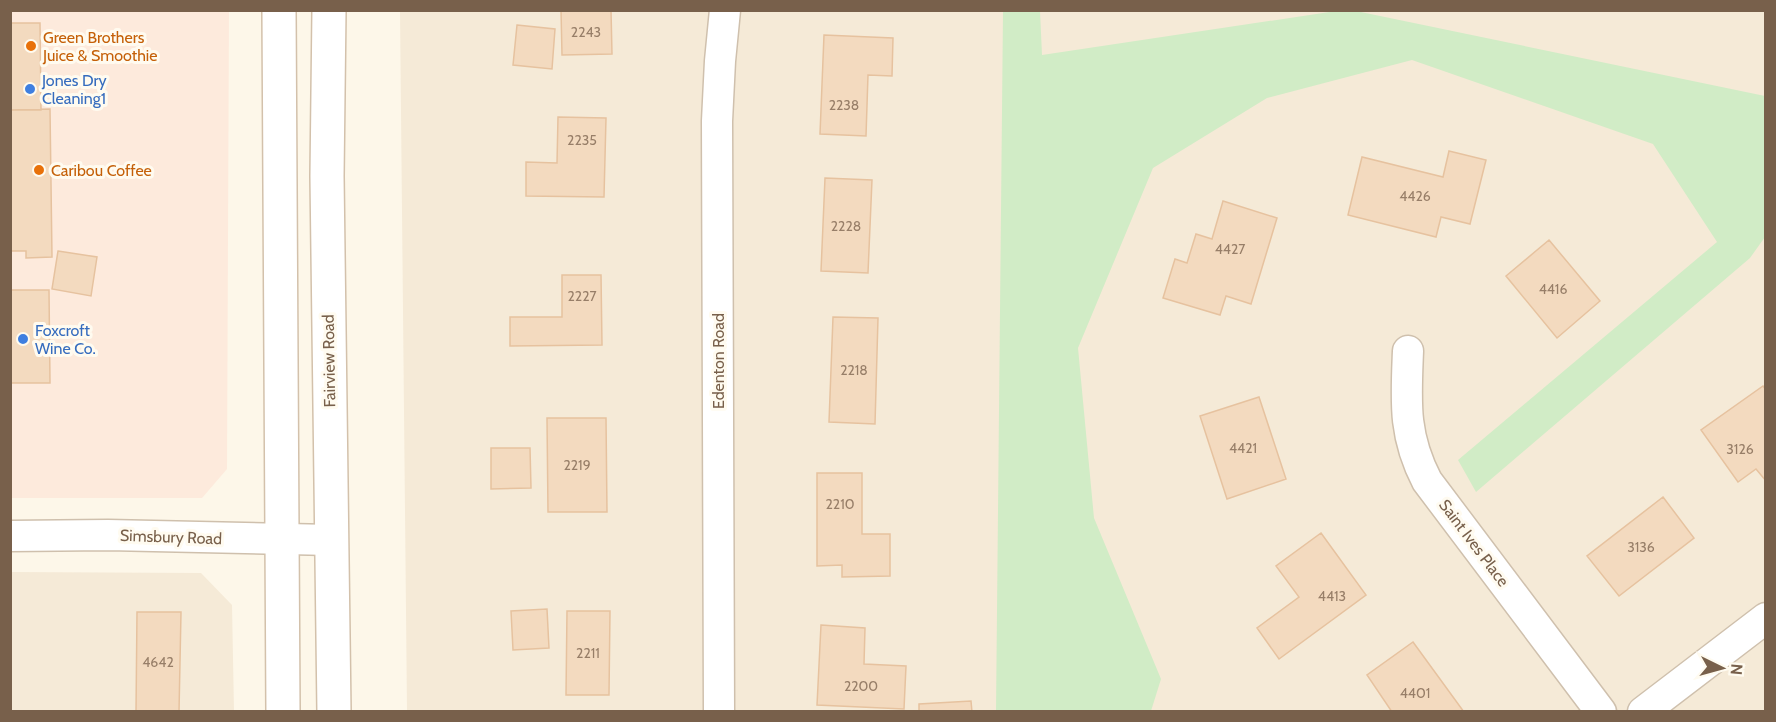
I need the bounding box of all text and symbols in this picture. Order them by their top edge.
house number: 2243 [571,23,601,41]
place label: Green Brothers Juice & Smoothie [42,28,157,65]
marker: Green Brothers Juice & Smoothie [24,39,38,53]
place label: Jones Dry Cleaning1 [41,71,107,108]
marker: Jones Dry Cleaning1 [23,82,37,96]
house number: 2238 [829,96,859,114]
house number: 2235 [567,131,597,149]
place label: Caribou Coffee [51,161,152,180]
marker: Caribou Coffee [32,163,46,177]
house number: 4426 [1399,187,1431,205]
house number: 2228 [831,217,861,235]
house number: 4427 [1215,240,1245,258]
house number: 4416 [1539,280,1567,298]
house number: 2227 [567,287,597,305]
street label: Edenton Road [709,313,728,409]
street label: Fairview Road [319,314,339,408]
place label: Foxcroft Wine Co. [35,321,96,358]
marker: Foxcroft Wine Co. [16,332,30,346]
house number: 2218 [840,361,868,379]
house number: 4421 [1229,439,1257,457]
house number: 3126 [1726,440,1754,458]
house number: 2219 [563,456,591,474]
house number: 2210 [825,495,855,513]
street label: Saint Ives Place [1435,496,1513,590]
street label: Simsbury Road [120,526,222,548]
house number: 3136 [1627,538,1655,556]
house number: 4413 [1318,587,1346,605]
north arrow [1692,638,1752,698]
house number: 2211 [576,644,600,662]
house number: 4642 [142,653,174,671]
text: N [1726,663,1746,676]
house number: 2200 [844,677,878,695]
house number: 4401 [1400,684,1430,702]

